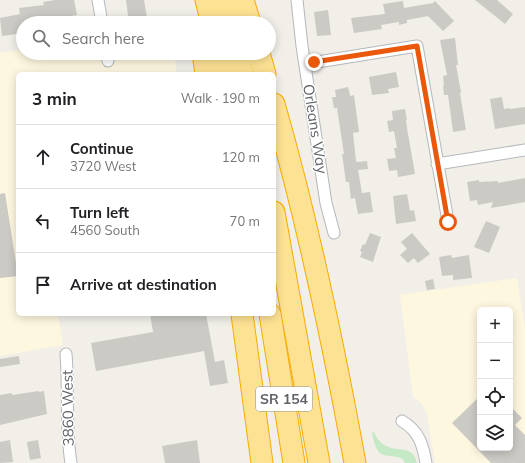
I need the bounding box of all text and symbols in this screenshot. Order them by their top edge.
search box [16,16,276,60]
icon: search [30,27,52,49]
text: Search here [62,29,144,48]
route end [305,53,323,71]
street label: Orleans Way [299,83,332,175]
text: 3 min [32,88,77,109]
text: Walk · 190 m [181,90,260,106]
text: Continue [70,139,133,158]
icon: ahead [32,146,54,168]
text: 120 m [222,149,260,165]
text: 3720 West [70,158,136,174]
text: Turn left [70,203,129,222]
icon: left [32,210,54,232]
text: 70 m [230,213,260,229]
route start [439,213,457,231]
text: 4560 South [70,222,140,238]
icon: arrive [32,274,54,296]
text: Arrive at destination [70,275,217,294]
map controls [477,307,513,451]
button: + [477,307,513,343]
button: − [477,343,513,379]
street label: 3860 West [57,370,78,446]
button: locate [477,379,513,415]
road number: SR 154 [256,387,312,411]
button: layers [477,415,513,451]

